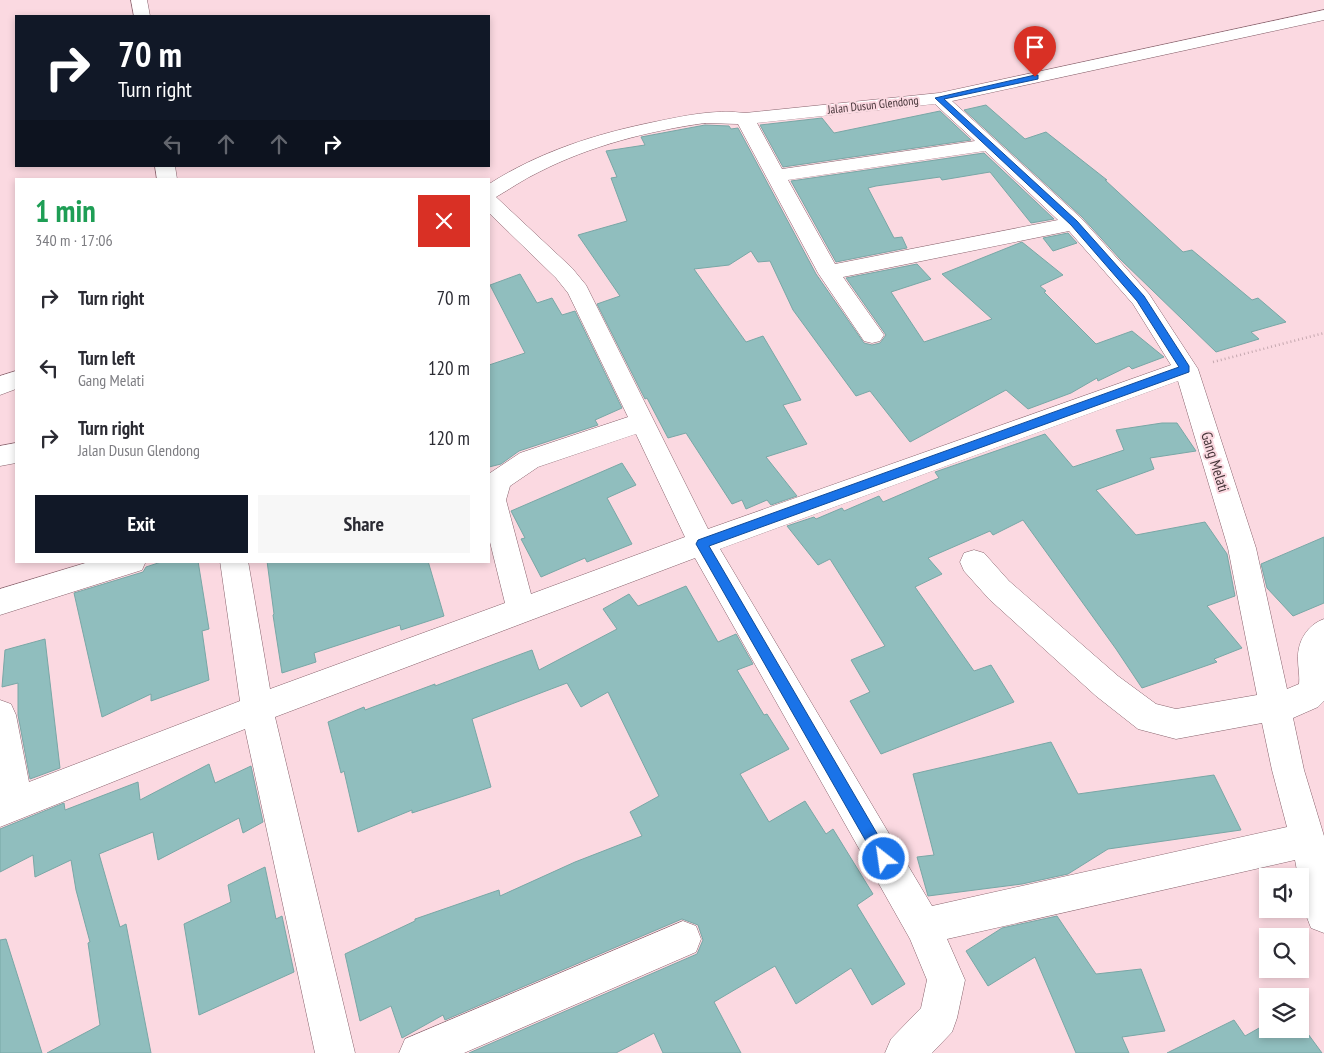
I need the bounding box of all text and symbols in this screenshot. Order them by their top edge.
pin [1014,26,1056,77]
text: 70 m [118,31,182,77]
icon: arrive [1021,33,1049,61]
icon: right [35,35,100,100]
text: Turn right [118,75,192,103]
street label: Jalan Dusun Glendong [826,92,919,117]
icon: left [159,130,187,158]
icon: ahead [212,130,240,158]
icon: ahead [265,130,293,158]
icon: right [318,130,346,158]
text: 1 min [35,191,96,230]
button: close [418,195,470,247]
text: 340 m · 17:06 [35,230,113,250]
icon: right [35,284,63,312]
text: Turn right [78,286,144,310]
text: 70 m [437,286,470,310]
text: Turn left [78,346,135,370]
icon: left [35,354,63,382]
text: 120 m [428,356,470,380]
text: Gang Melati [78,370,144,390]
text: Turn right [78,416,144,440]
icon: right [35,424,63,452]
text: 120 m [428,426,470,450]
street label: Gang Melati [1197,429,1234,494]
text: Jalan Dusun Glendong [78,440,200,460]
button: Exit [35,495,248,553]
button: Share [258,495,470,553]
position arrow [857,832,909,884]
map controls [1259,868,1309,1038]
button: sound [1259,868,1309,918]
button: search [1259,928,1309,978]
button: layers [1259,988,1309,1038]

